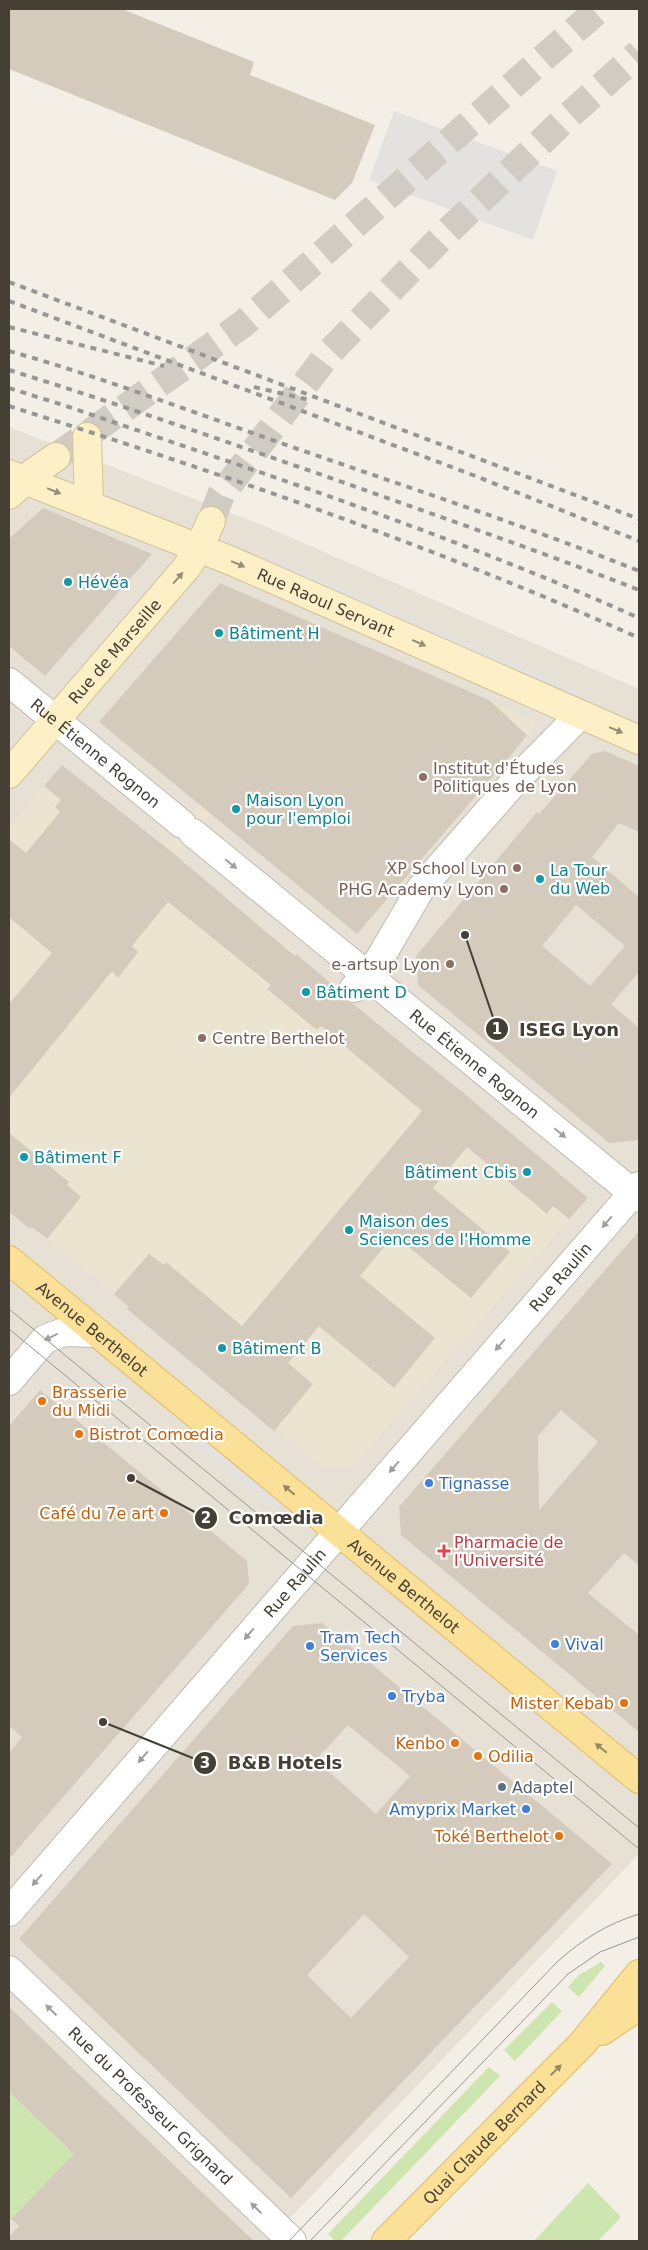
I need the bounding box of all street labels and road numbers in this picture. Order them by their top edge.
street label: Rue Raoul Servant [254,564,397,641]
street label: Rue de Marseille [64,595,165,707]
street label: Rue Étienne Rognon [27,694,164,812]
street label: Rue Étienne Rognon [406,1005,543,1122]
street label: Rue Raulin [525,1238,595,1315]
street label: Avenue Berthelot [33,1277,152,1380]
street label: Avenue Berthelot [345,1534,464,1637]
street label: Rue Raulin [260,1544,330,1621]
street label: Rue du Professeur Grignard [65,2023,237,2189]
street label: Quai Claude Bernard [419,2077,549,2208]

